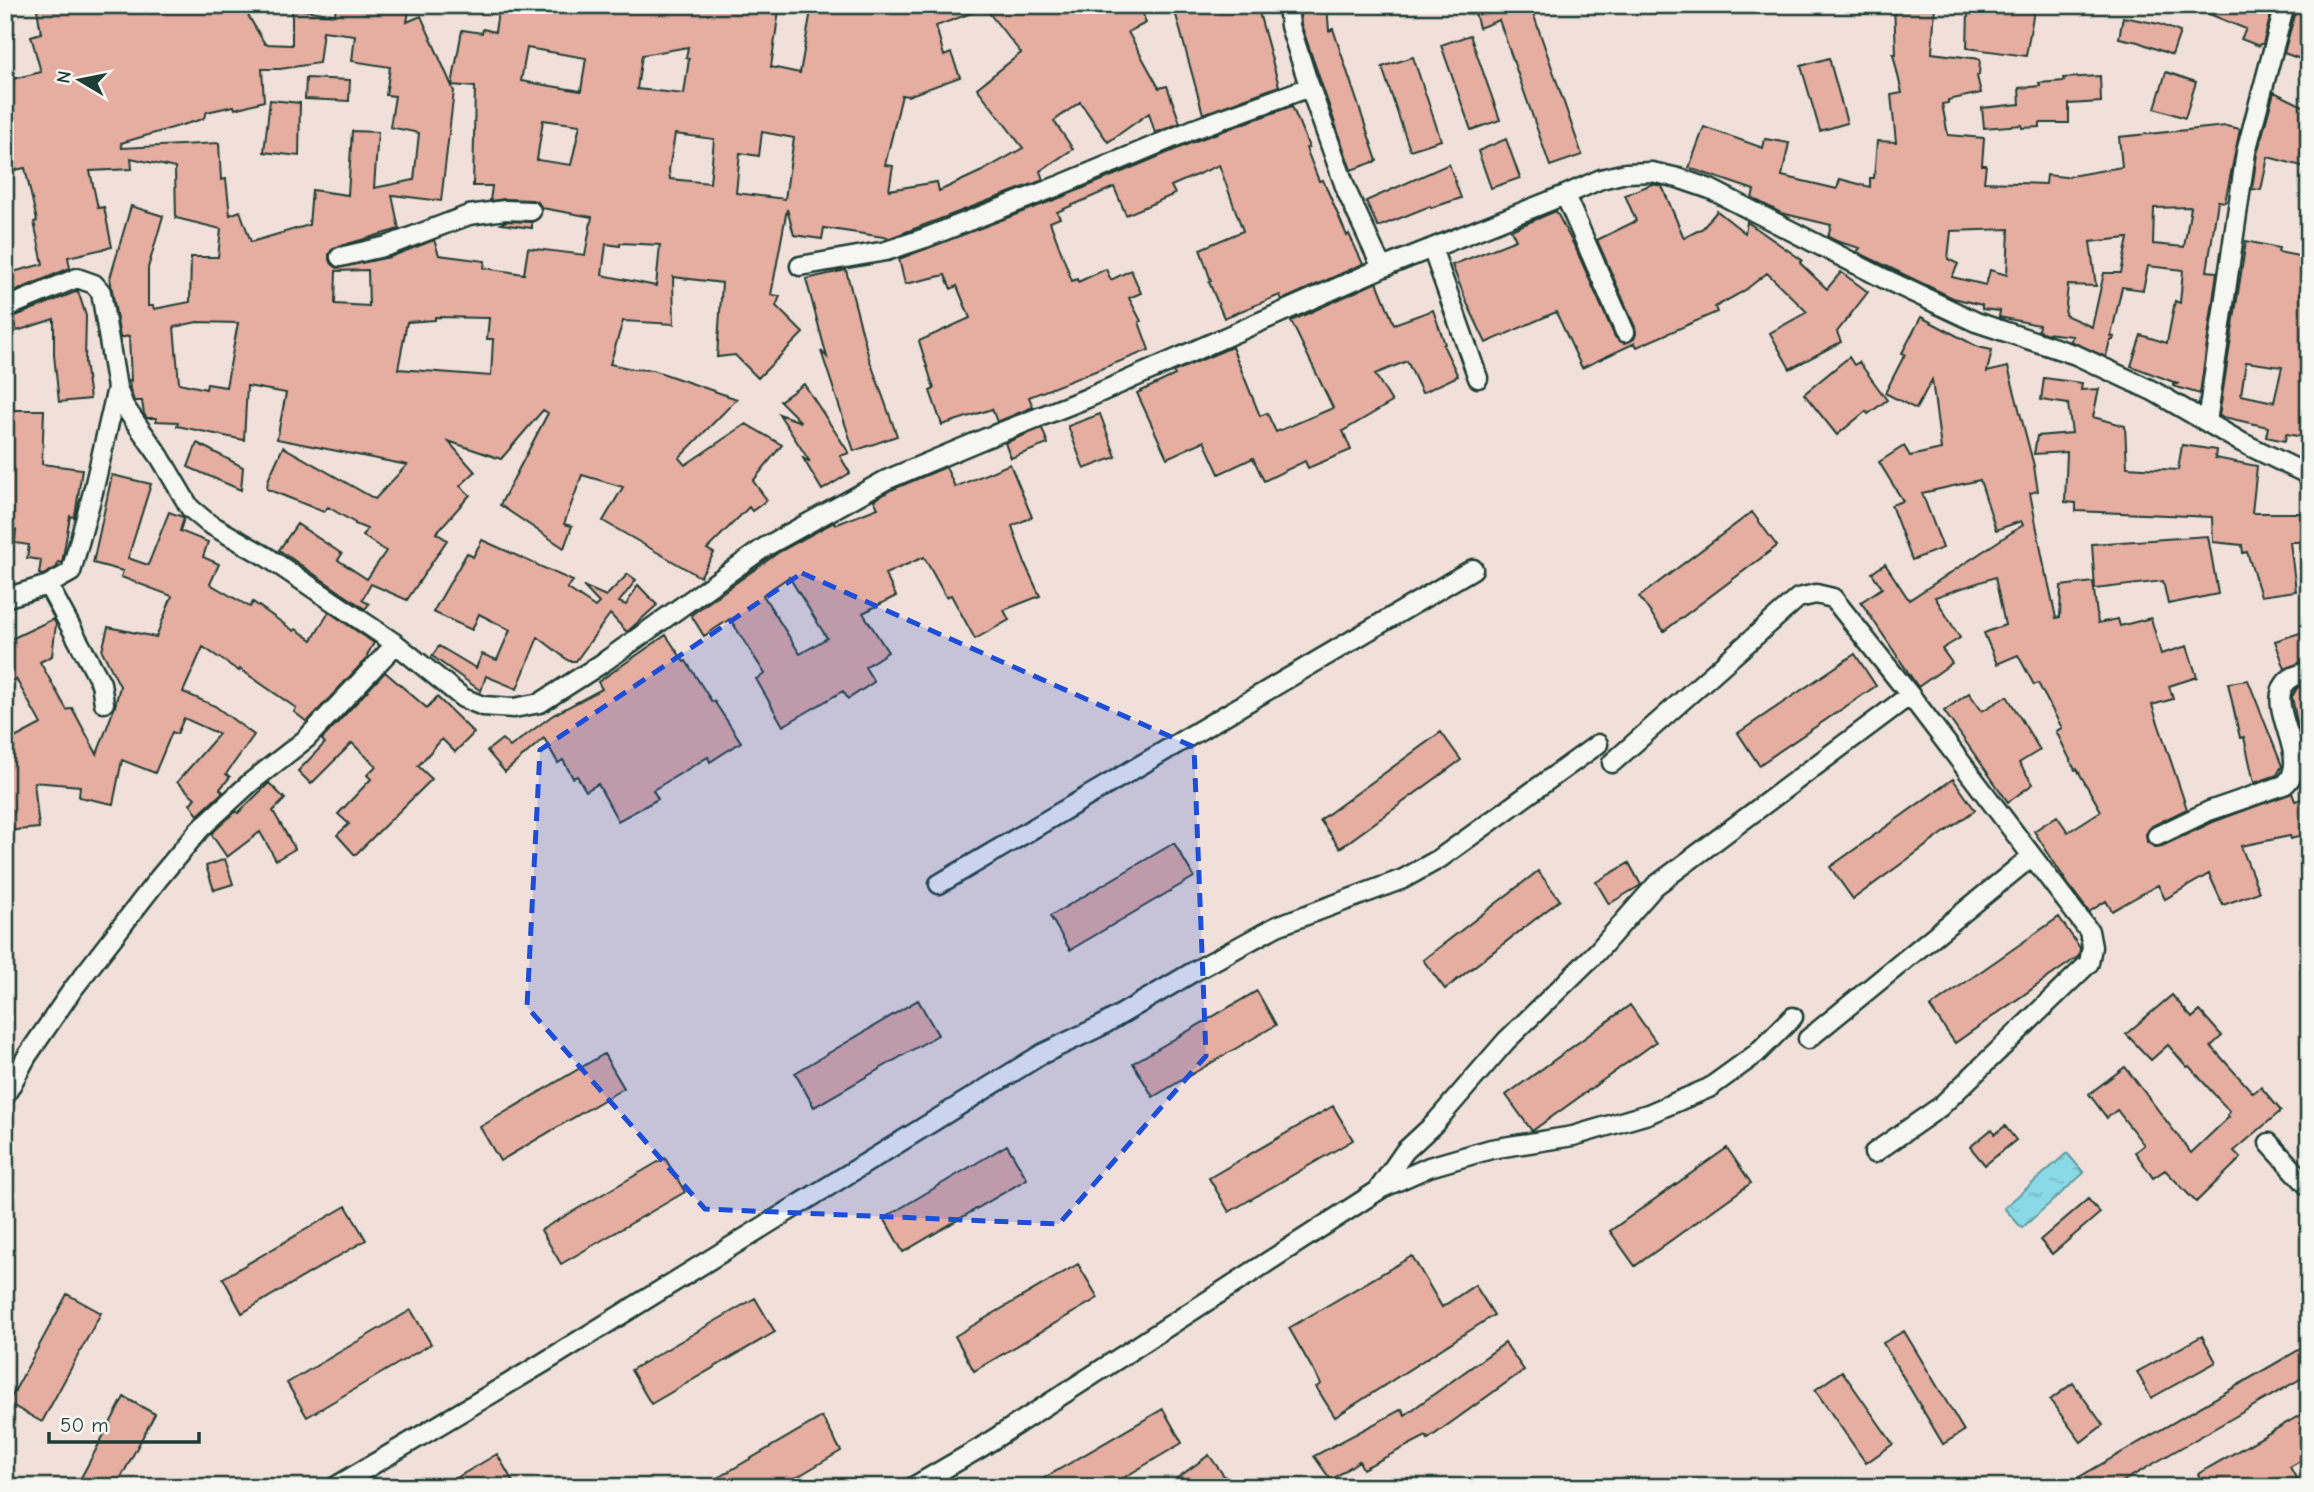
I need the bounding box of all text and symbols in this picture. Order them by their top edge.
north arrow [46,46,116,116]
text: N [52,69,76,85]
scale bar [49,1401,200,1445]
text: 50 m [60,1413,109,1437]

